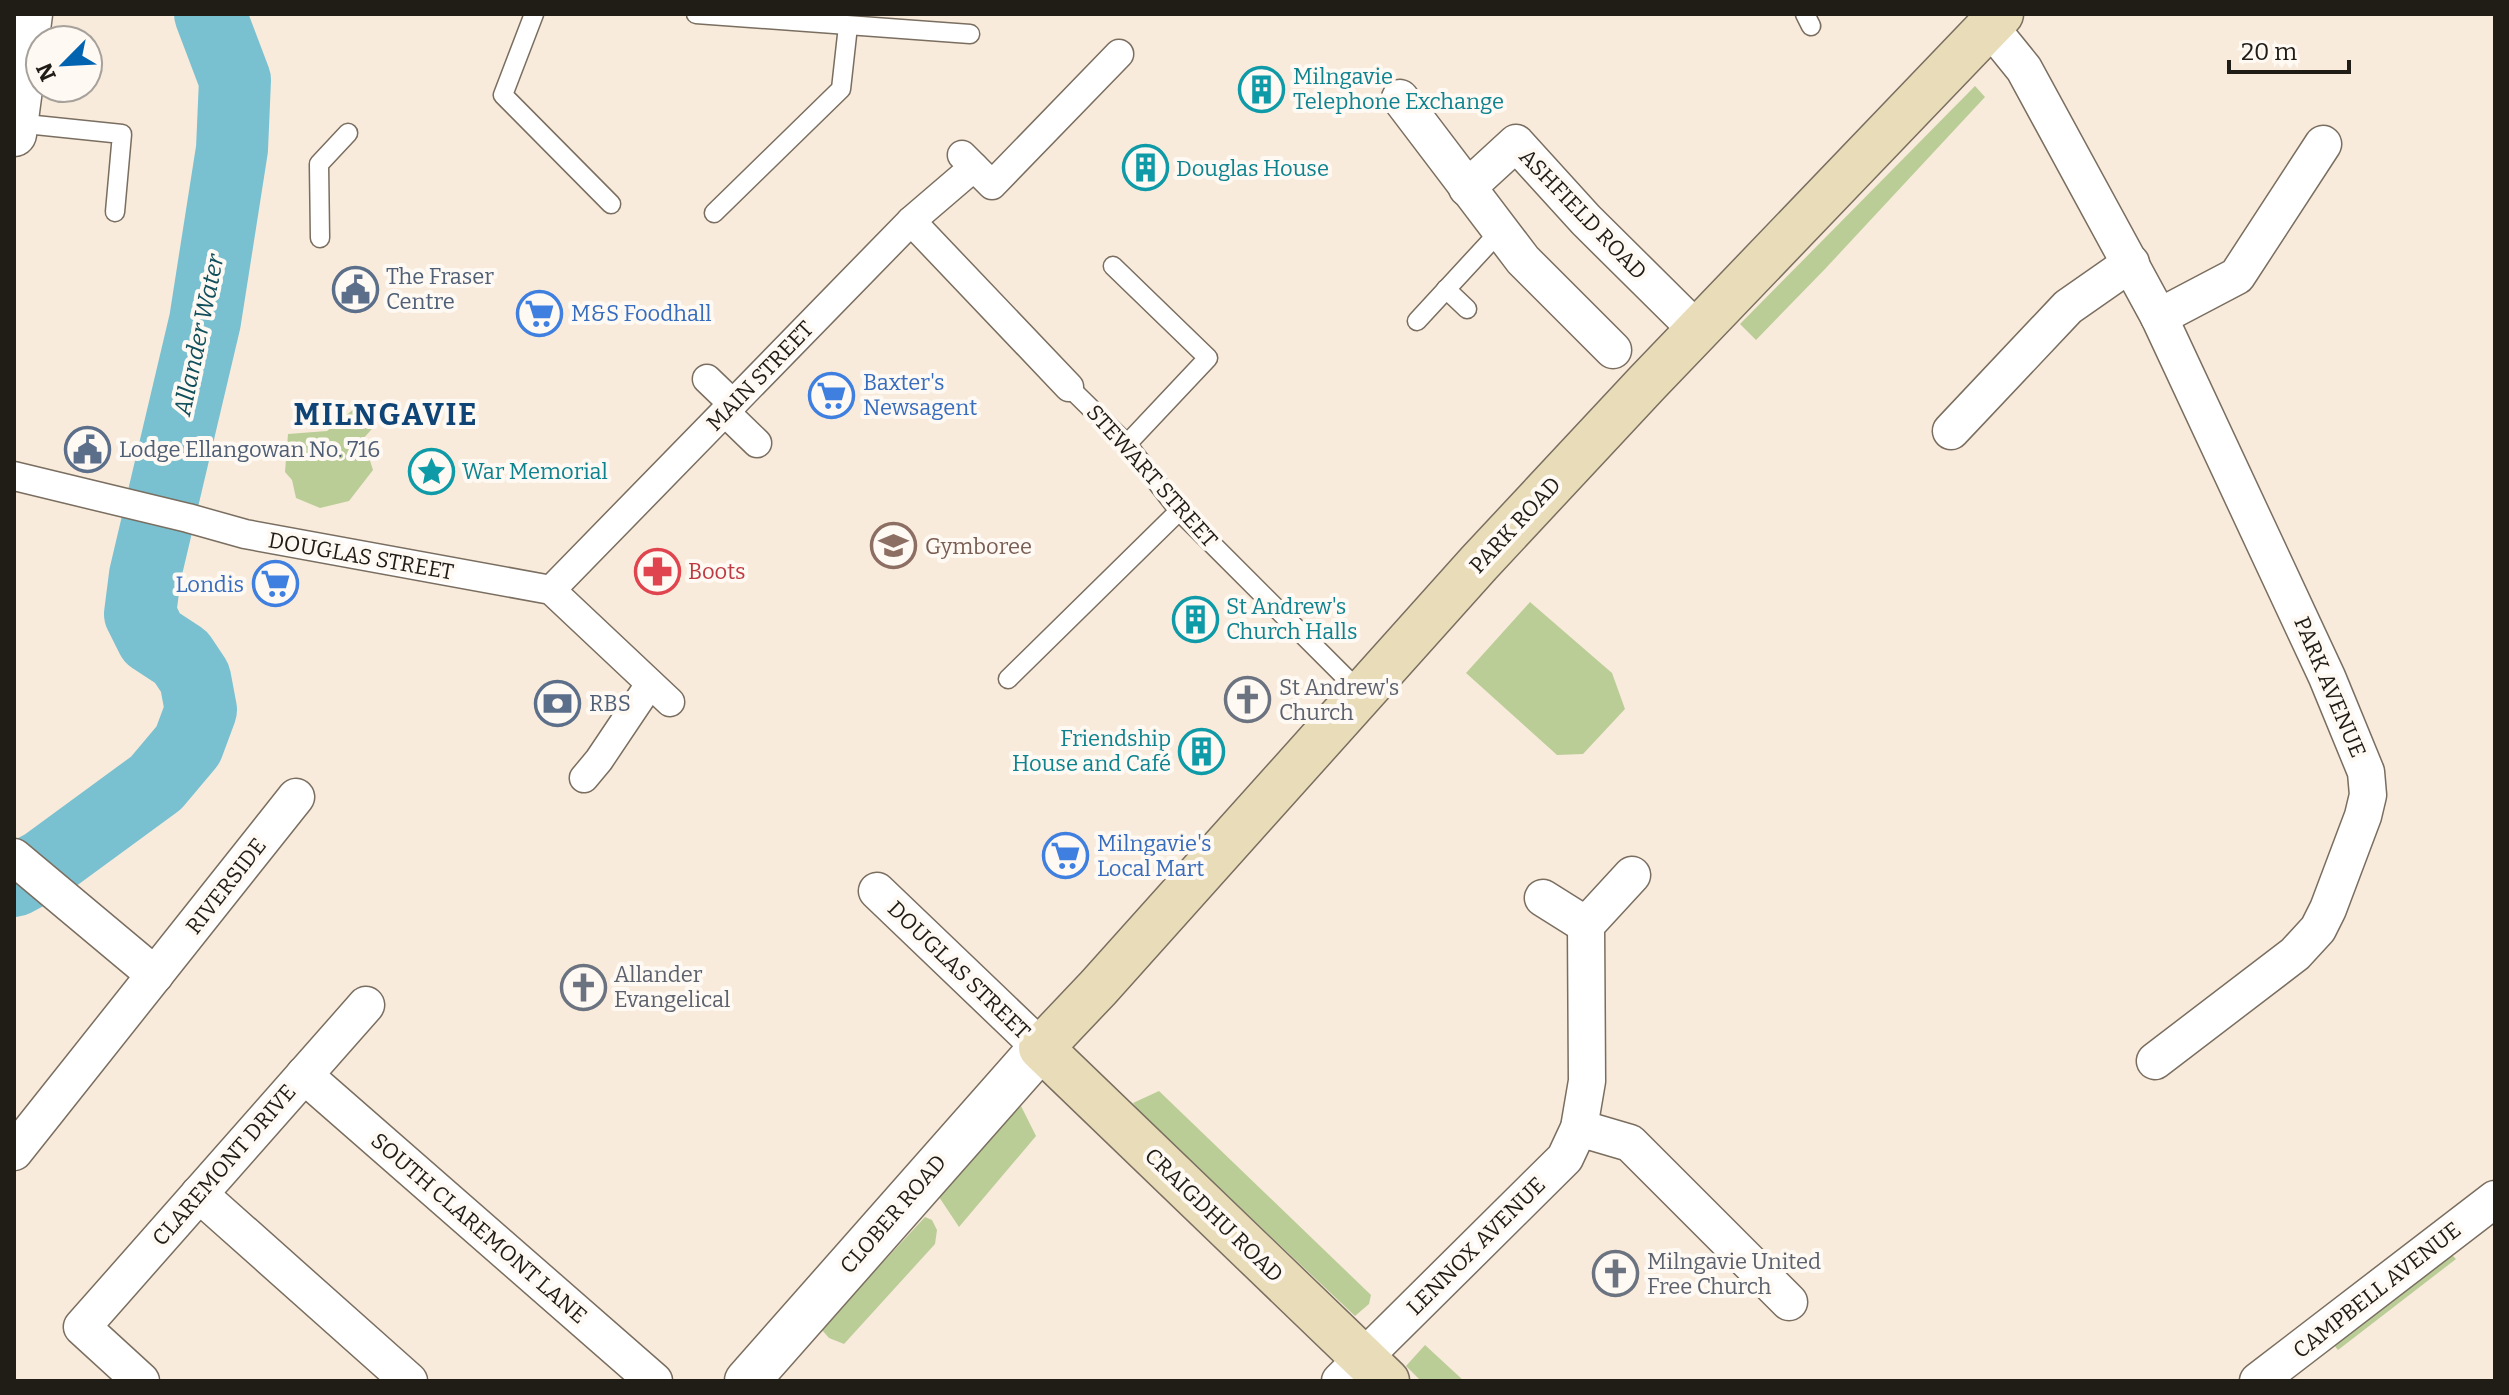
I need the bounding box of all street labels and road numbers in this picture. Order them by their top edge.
street label: ASHFIELD ROAD [1514,143,1652,285]
street label: MAIN STREET [701,315,819,436]
street label: STEWART STREET [1081,399,1223,553]
street label: PARK ROAD [1464,471,1566,579]
street label: DOUGLAS STREET [266,526,456,586]
street label: PARK AVENUE [2288,612,2372,762]
street label: RIVERSIDE [180,833,272,939]
street label: DOUGLAS STREET [882,895,1036,1045]
street label: CLAREMONT DRIVE [147,1079,301,1251]
street label: SOUTH CLAREMONT LANE [365,1127,593,1329]
street label: CRAIGDHU ROAD [1139,1142,1289,1288]
street label: CLOBER ROAD [834,1149,952,1279]
street label: LENNOX AVENUE [1401,1171,1551,1321]
street label: CAMPBELL AVENUE [2288,1216,2466,1364]

